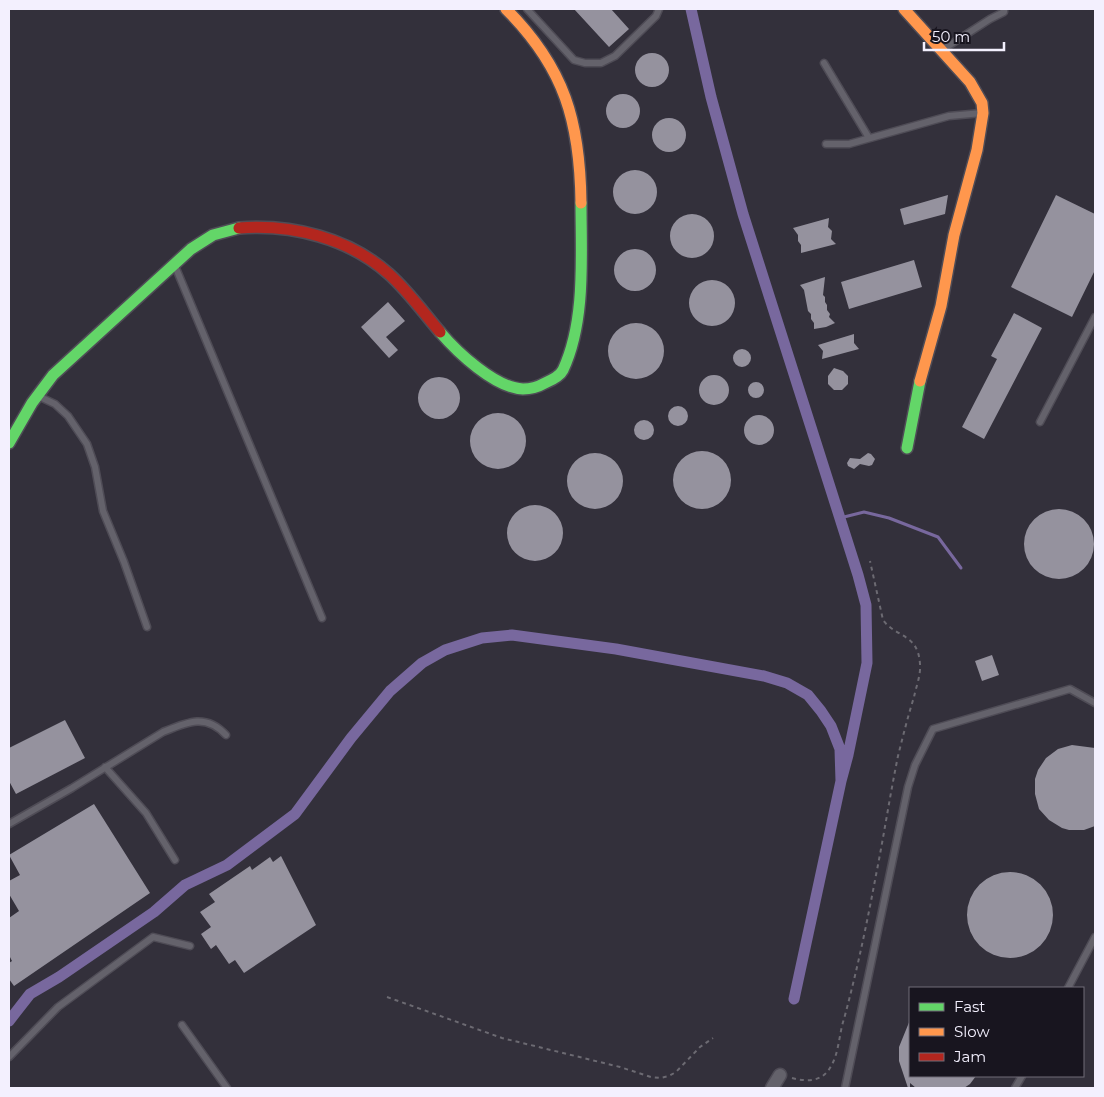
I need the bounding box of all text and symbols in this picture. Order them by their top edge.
scale bar [924,20,1004,52]
text: 50 m [932,27,970,46]
legend [909,987,1084,1077]
text: Fast [954,997,985,1016]
text: Slow [954,1022,990,1041]
text: Jam [953,1047,986,1066]

